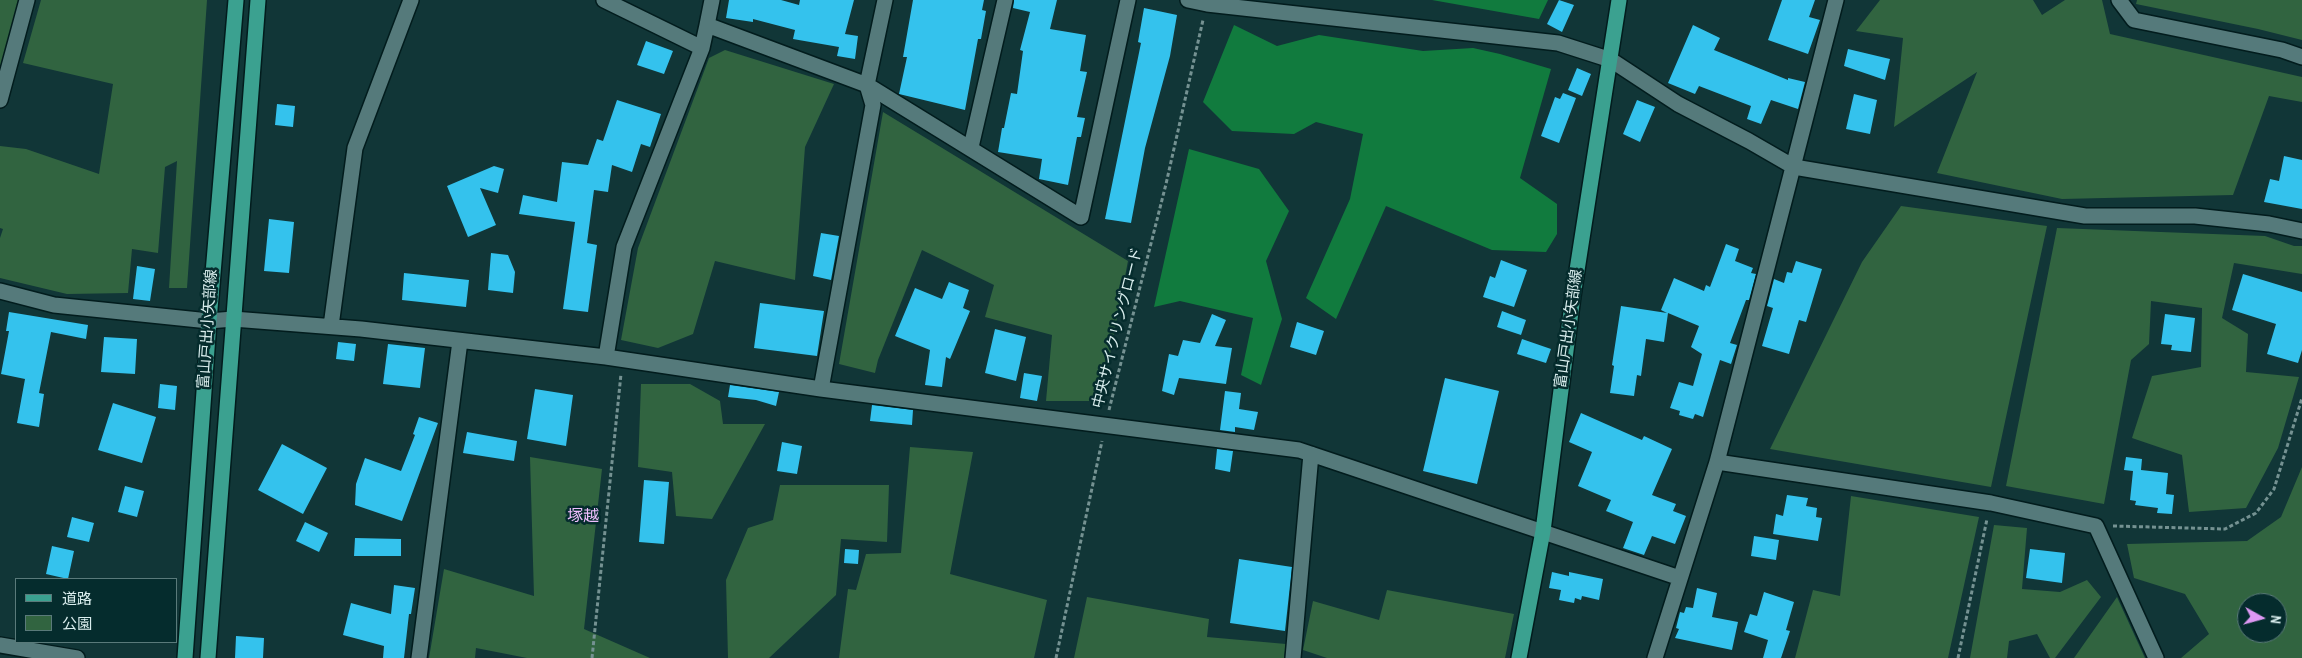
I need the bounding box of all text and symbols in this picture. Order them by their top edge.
street label: 中央サイクリングロード [1089,246,1147,410]
street label: 富山戸出小矢部線 [1552,268,1586,390]
street label: 富山戸出小矢部線 [195,269,221,389]
district label: 塚越 [567,507,599,527]
legend [15,578,178,643]
text: 道路 [62,588,92,609]
north arrow [2237,593,2287,643]
text: 公園 [62,613,92,634]
text: N [2266,614,2285,625]

